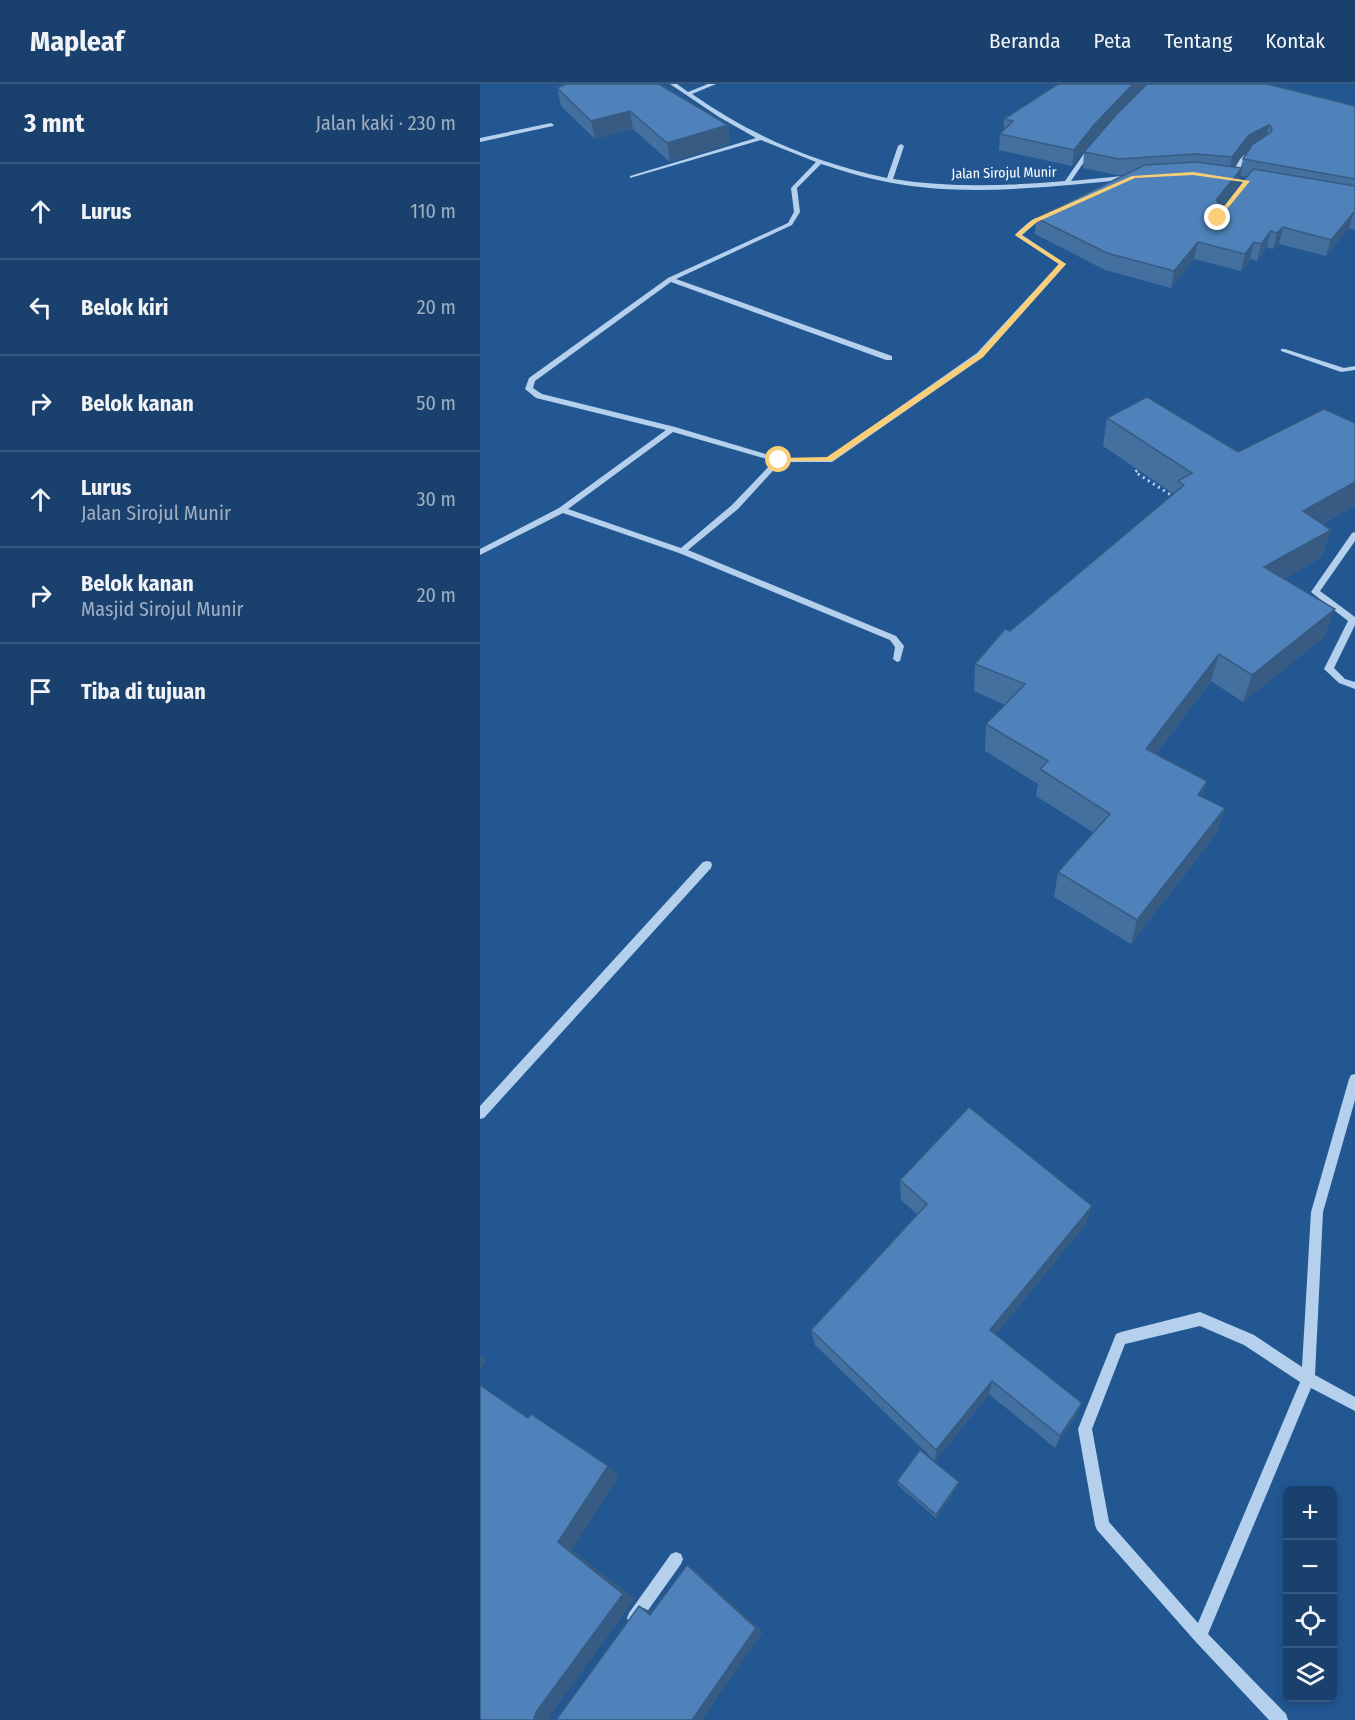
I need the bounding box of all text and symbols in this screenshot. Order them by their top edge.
text: Mapleaf [30,25,124,58]
text: Beranda [989,28,1061,54]
text: Peta [1094,28,1131,54]
text: Tentang [1164,28,1232,54]
text: Kontak [1265,28,1325,54]
text: 3 mnt [24,108,84,139]
text: Jalan kaki · 230 m [316,111,456,135]
street label: Jalan Sirojul Munir [951,164,1057,182]
icon: ahead [24,195,57,228]
text: Lurus [81,198,131,225]
text: 110 m [410,199,456,223]
route end [1204,204,1230,230]
icon: left [24,291,57,324]
text: Belok kiri [81,294,169,321]
text: 20 m [417,295,456,319]
icon: right [24,387,57,420]
text: Belok kanan [81,390,194,417]
text: 50 m [416,391,456,415]
route start [765,446,791,472]
text: Lurus [81,474,131,501]
icon: ahead [24,483,57,516]
text: 30 m [416,487,456,511]
text: Jalan Sirojul Munir [81,501,231,525]
text: Belok kanan [81,570,194,597]
icon: right [24,579,57,612]
text: 20 m [417,583,456,607]
text: Masjid Sirojul Munir [81,597,244,621]
icon: arrive [24,675,57,708]
text: Tiba di tujuan [81,678,206,705]
map controls [1283,1486,1337,1702]
button: + [1283,1486,1337,1540]
button: − [1283,1540,1337,1594]
button: locate [1283,1594,1337,1648]
button: layers [1283,1648,1337,1702]

